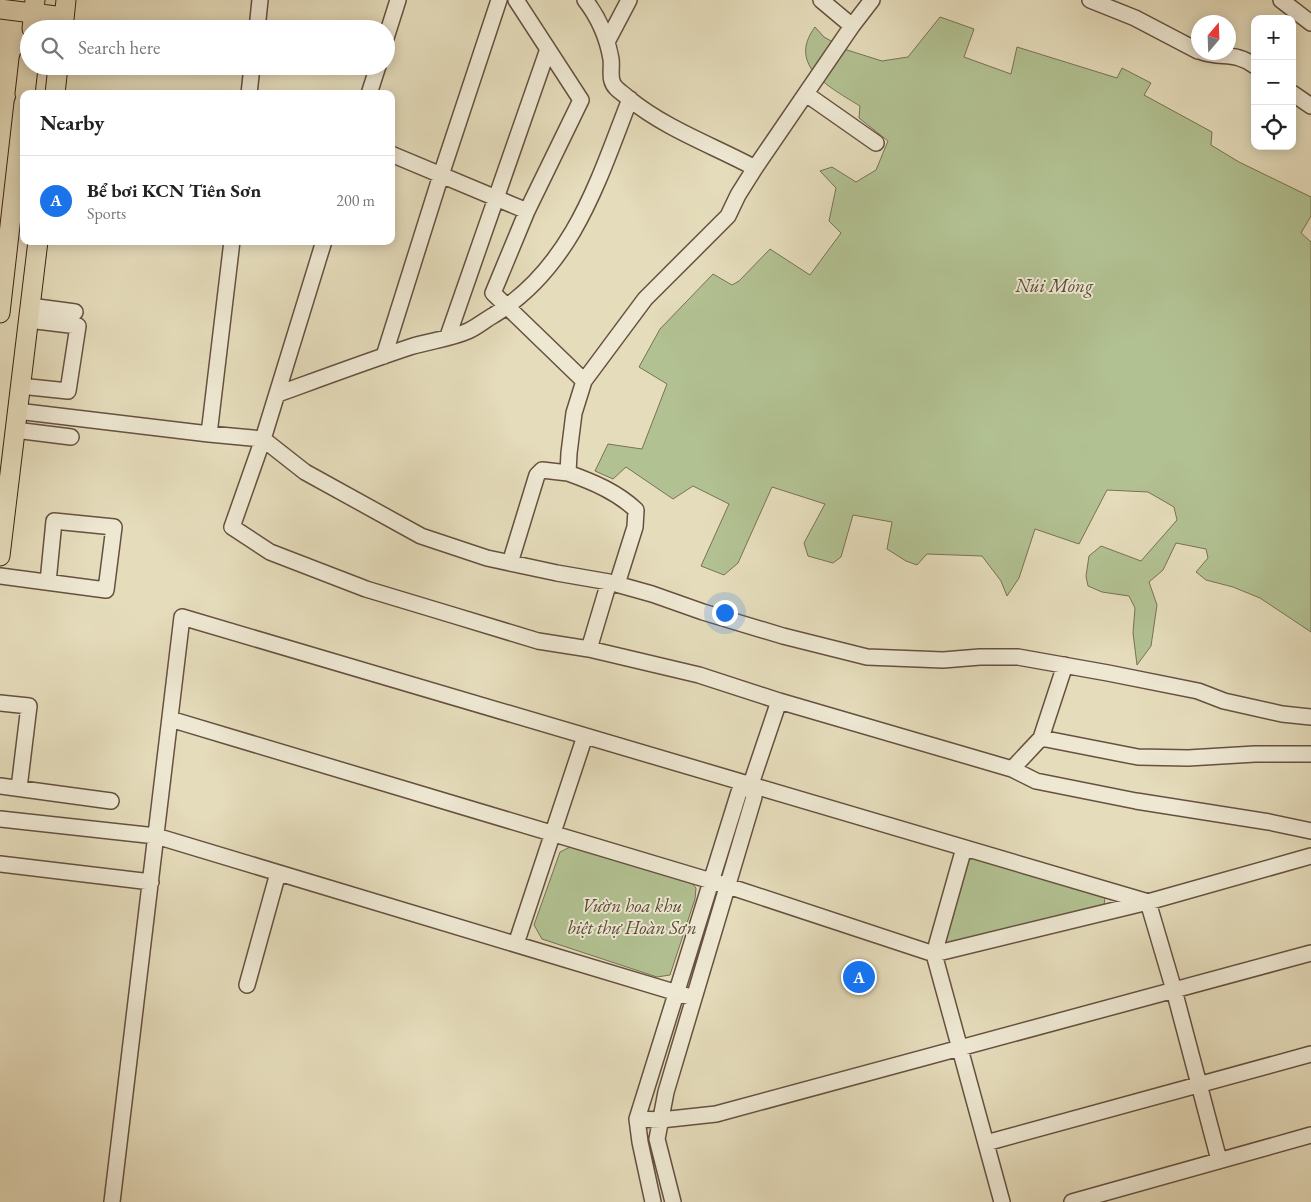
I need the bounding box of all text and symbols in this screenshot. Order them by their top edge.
north arrow [1191,15,1236,60]
map controls [1251,15,1296,150]
button: + [1251,15,1296,60]
search box [20,20,395,75]
icon: search [38,34,66,62]
text: Search here [78,35,160,60]
button: − [1251,60,1296,105]
button: locate [1251,105,1296,150]
text: Nearby [40,109,104,136]
text: Bể bơi KCN Tiên Sơn [87,178,261,203]
text: A [50,190,62,211]
text: 200 m [336,190,375,211]
text: Sports [87,203,126,224]
park label: Núi Móng [1014,273,1094,298]
your location [712,600,738,626]
park label: Vườn hoa khu biệt thự Hoàn Sơn [567,893,697,940]
pin: A [843,958,875,996]

